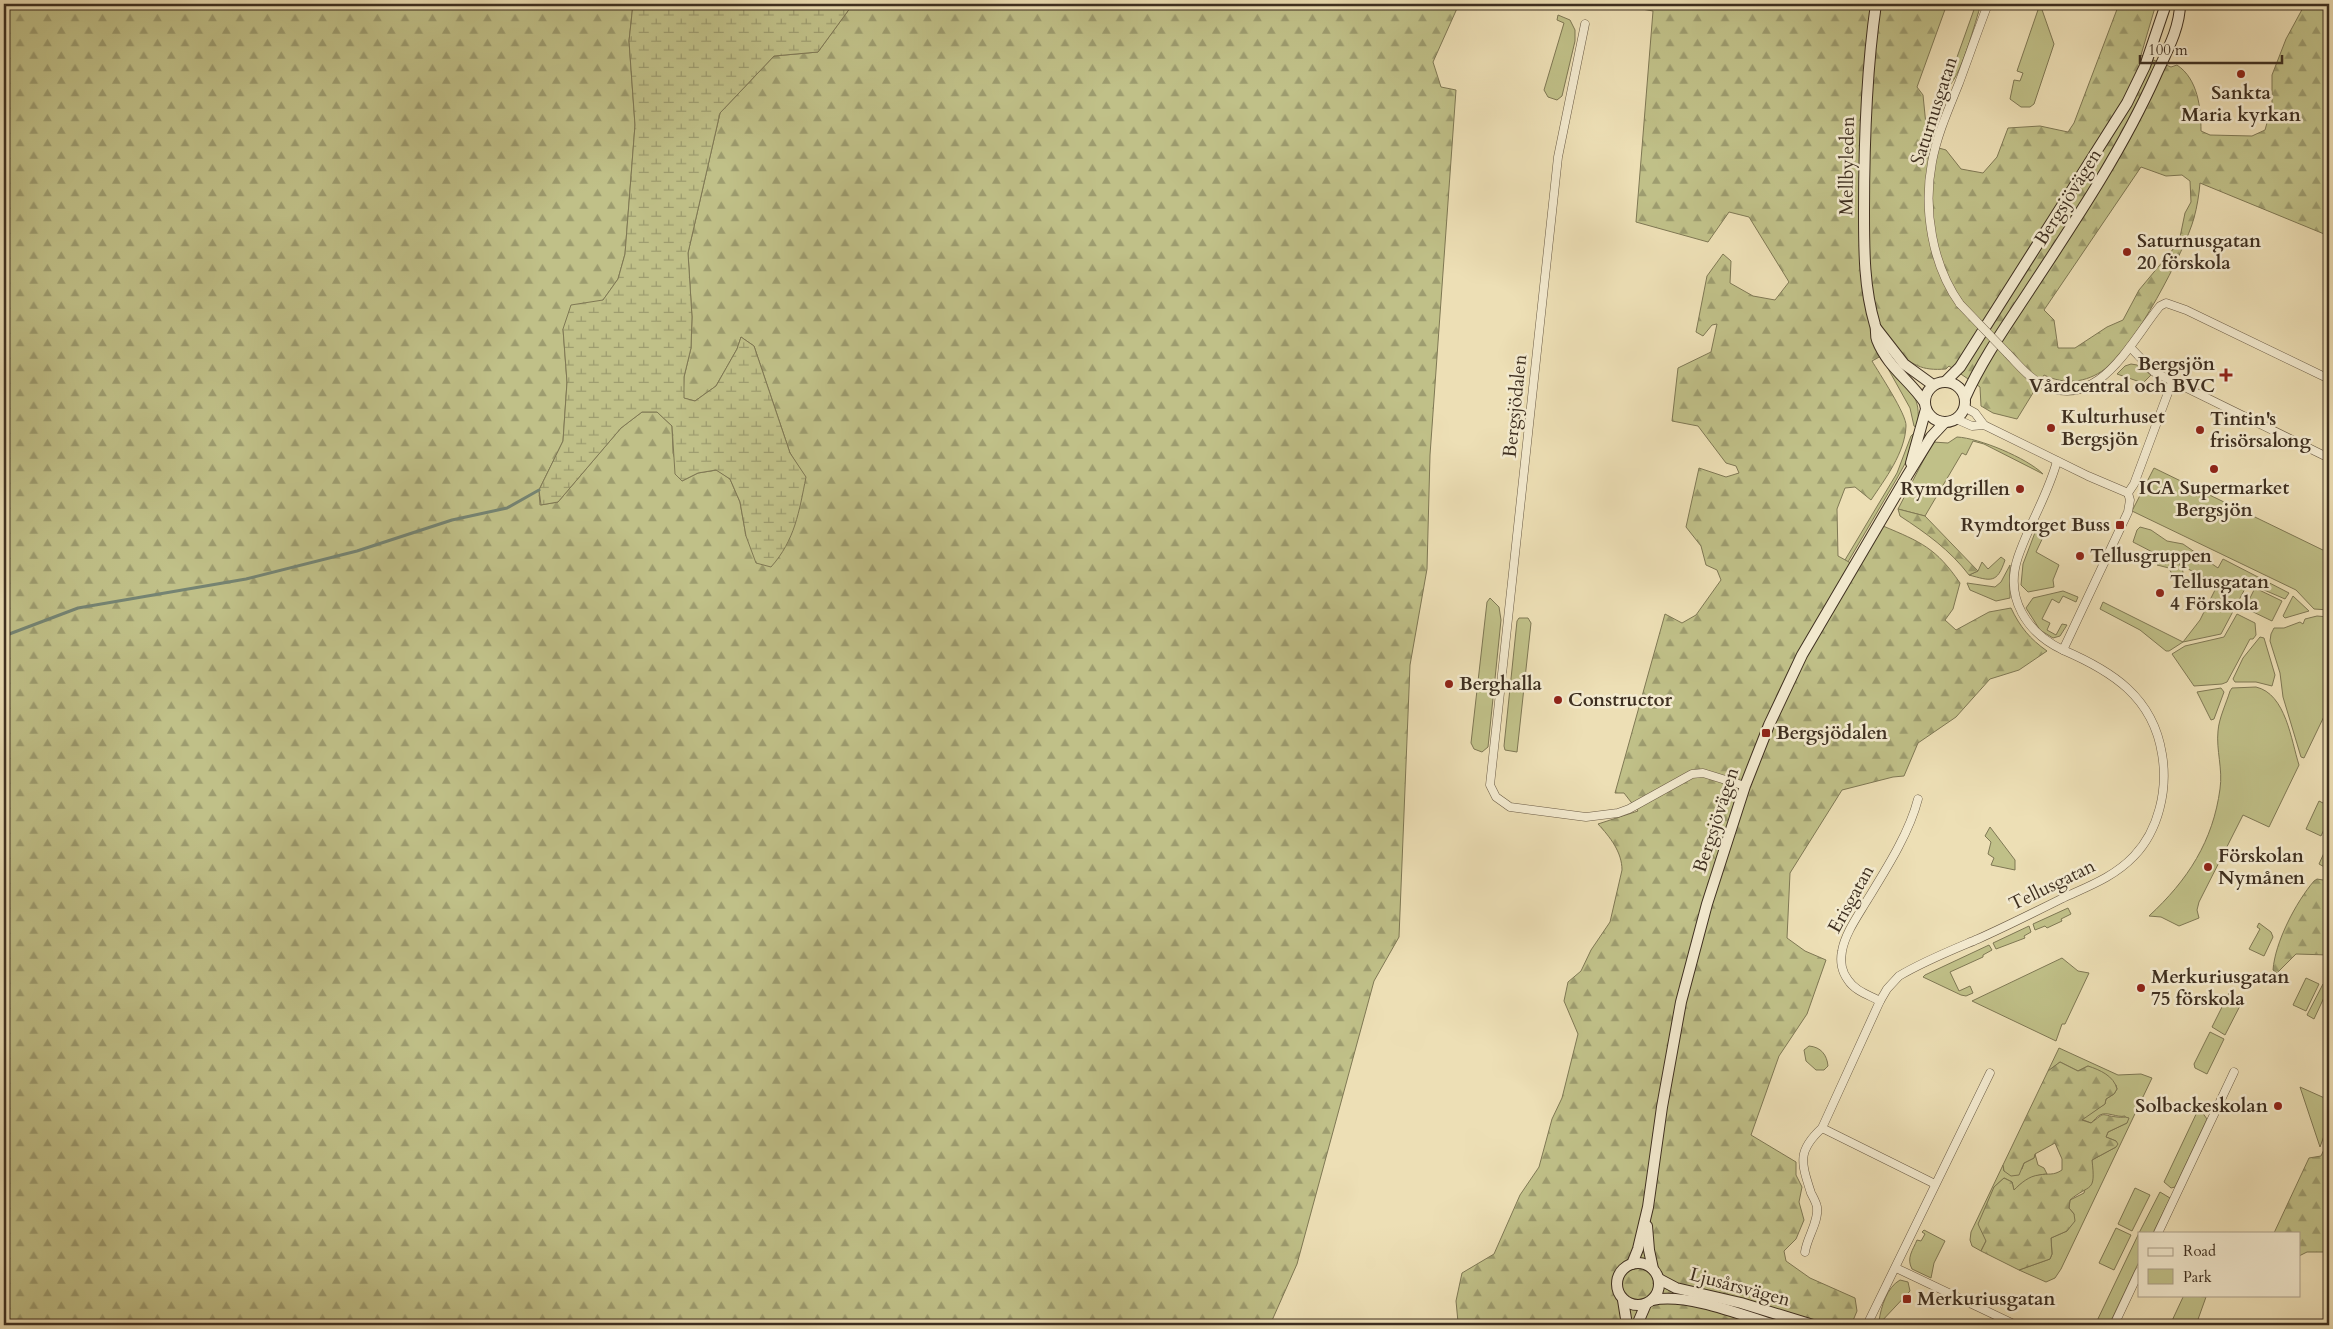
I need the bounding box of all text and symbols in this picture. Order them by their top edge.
scale bar [2140,32,2283,64]
text: 100 m [2148,40,2188,60]
street label: Saturnusgatan [1904,53,1964,169]
marker: Sankta Maria kyrkan [2235,68,2247,80]
place label: Sankta Maria kyrkan [2181,80,2302,128]
street label: Mellbyleden [1833,116,1861,216]
street label: Bergsjövägen [2028,144,2108,250]
place label: Saturnusgatan 20 förskola [2137,228,2262,276]
marker: Saturnusgatan 20 förskola [2121,246,2133,258]
place label: Bergsjön Vårdcentral och BVC [2029,351,2216,399]
street label: Bergsjödalen [1497,353,1533,459]
marker: Bergsjön Vårdcentral och BVC [2219,368,2233,382]
place label: Kulturhuset Bergsjön [2061,404,2165,452]
place label: Tintin's frisörsalong [2210,406,2312,454]
marker: Kulturhuset Bergsjön [2045,422,2057,434]
marker: Tintin's frisörsalong [2194,424,2206,436]
marker: ICA Supermarket Bergsjön [2208,463,2220,475]
place label: ICA Supermarket Bergsjön [2139,475,2289,523]
place label: Rymdgrillen [1900,476,2011,502]
marker: Rymdgrillen [2014,483,2026,495]
place label: Rymdtorget Buss [1960,512,2110,538]
marker: Rymdtorget Buss [2114,519,2126,531]
place label: Tellusgruppen [2090,543,2213,569]
marker: Tellusgruppen [2074,550,2086,562]
place label: Tellusgatan 4 Förskola [2170,569,2270,617]
marker: Tellusgatan 4 Förskola [2154,587,2166,599]
place label: Berghalla [1459,671,1542,697]
marker: Berghalla [1443,678,1455,690]
place label: Constructor [1568,687,1672,713]
marker: Constructor [1552,694,1564,706]
place label: Bergsjödalen [1776,720,1889,746]
marker: Bergsjödalen [1760,727,1772,739]
street label: Bergsjövägen [1687,764,1745,876]
place label: Förskolan Nymånen [2218,843,2306,891]
street label: Tellusgatan [2005,853,2100,917]
street label: Erisgatan [1822,860,1880,938]
marker: Förskolan Nymånen [2202,861,2214,873]
place label: Merkuriusgatan 75 förskola [2151,964,2290,1012]
marker: Merkuriusgatan 75 förskola [2135,982,2147,994]
place label: Solbackeskolan [2135,1093,2269,1119]
marker: Solbackeskolan [2272,1100,2284,1112]
legend [2138,1232,2300,1296]
text: Road [2183,1241,2216,1261]
street label: Ljusårsvägen [1687,1261,1793,1313]
text: Park [2183,1267,2212,1287]
place label: Merkuriusgatan [1917,1286,2056,1312]
marker: Merkuriusgatan [1901,1293,1913,1305]

